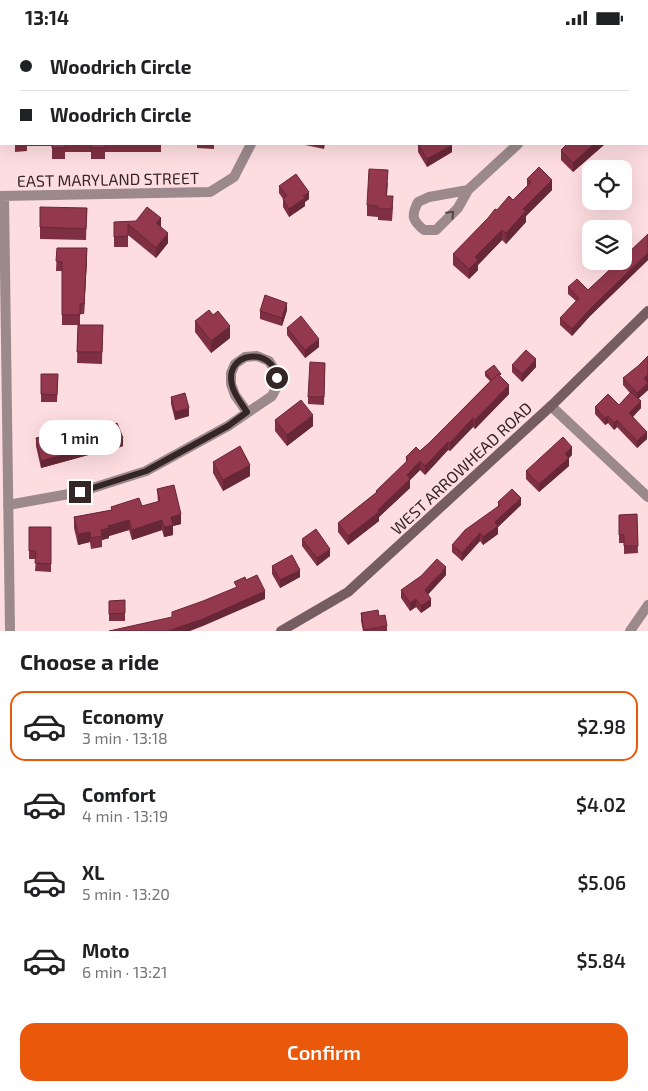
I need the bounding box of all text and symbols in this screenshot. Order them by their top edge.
text: 13:14 [25,6,69,29]
text: Woodrich Circle [50,55,192,78]
text: Woodrich Circle [50,103,192,126]
map controls [582,160,632,270]
button: locate [582,160,632,210]
street label: EAST MARYLAND STREET [17,168,199,190]
one-way arrow [445,211,454,220]
button: layers [582,220,632,270]
route start [266,367,288,389]
street label: WEST ARROWHEAD ROAD [387,398,535,538]
callout: 1 min [39,419,121,455]
text: 1 min [61,428,99,447]
route end [69,481,91,503]
text: Choose a ride [20,648,159,674]
icon: car [22,704,67,749]
text: Economy [82,705,164,728]
text: $2.98 [577,715,626,738]
text: 3 min · 13:18 [82,728,168,747]
icon: car [22,782,67,827]
text: Comfort [82,783,156,806]
text: $4.02 [576,793,626,816]
text: 4 min · 13:19 [82,806,168,825]
icon: car [22,860,67,905]
text: XL [82,861,104,884]
text: $5.06 [577,871,626,894]
text: 5 min · 13:20 [82,884,170,903]
icon: car [22,938,67,983]
text: Moto [82,939,130,962]
text: $5.84 [577,949,626,972]
text: 6 min · 13:21 [82,962,167,981]
button: Confirm [20,1023,628,1081]

